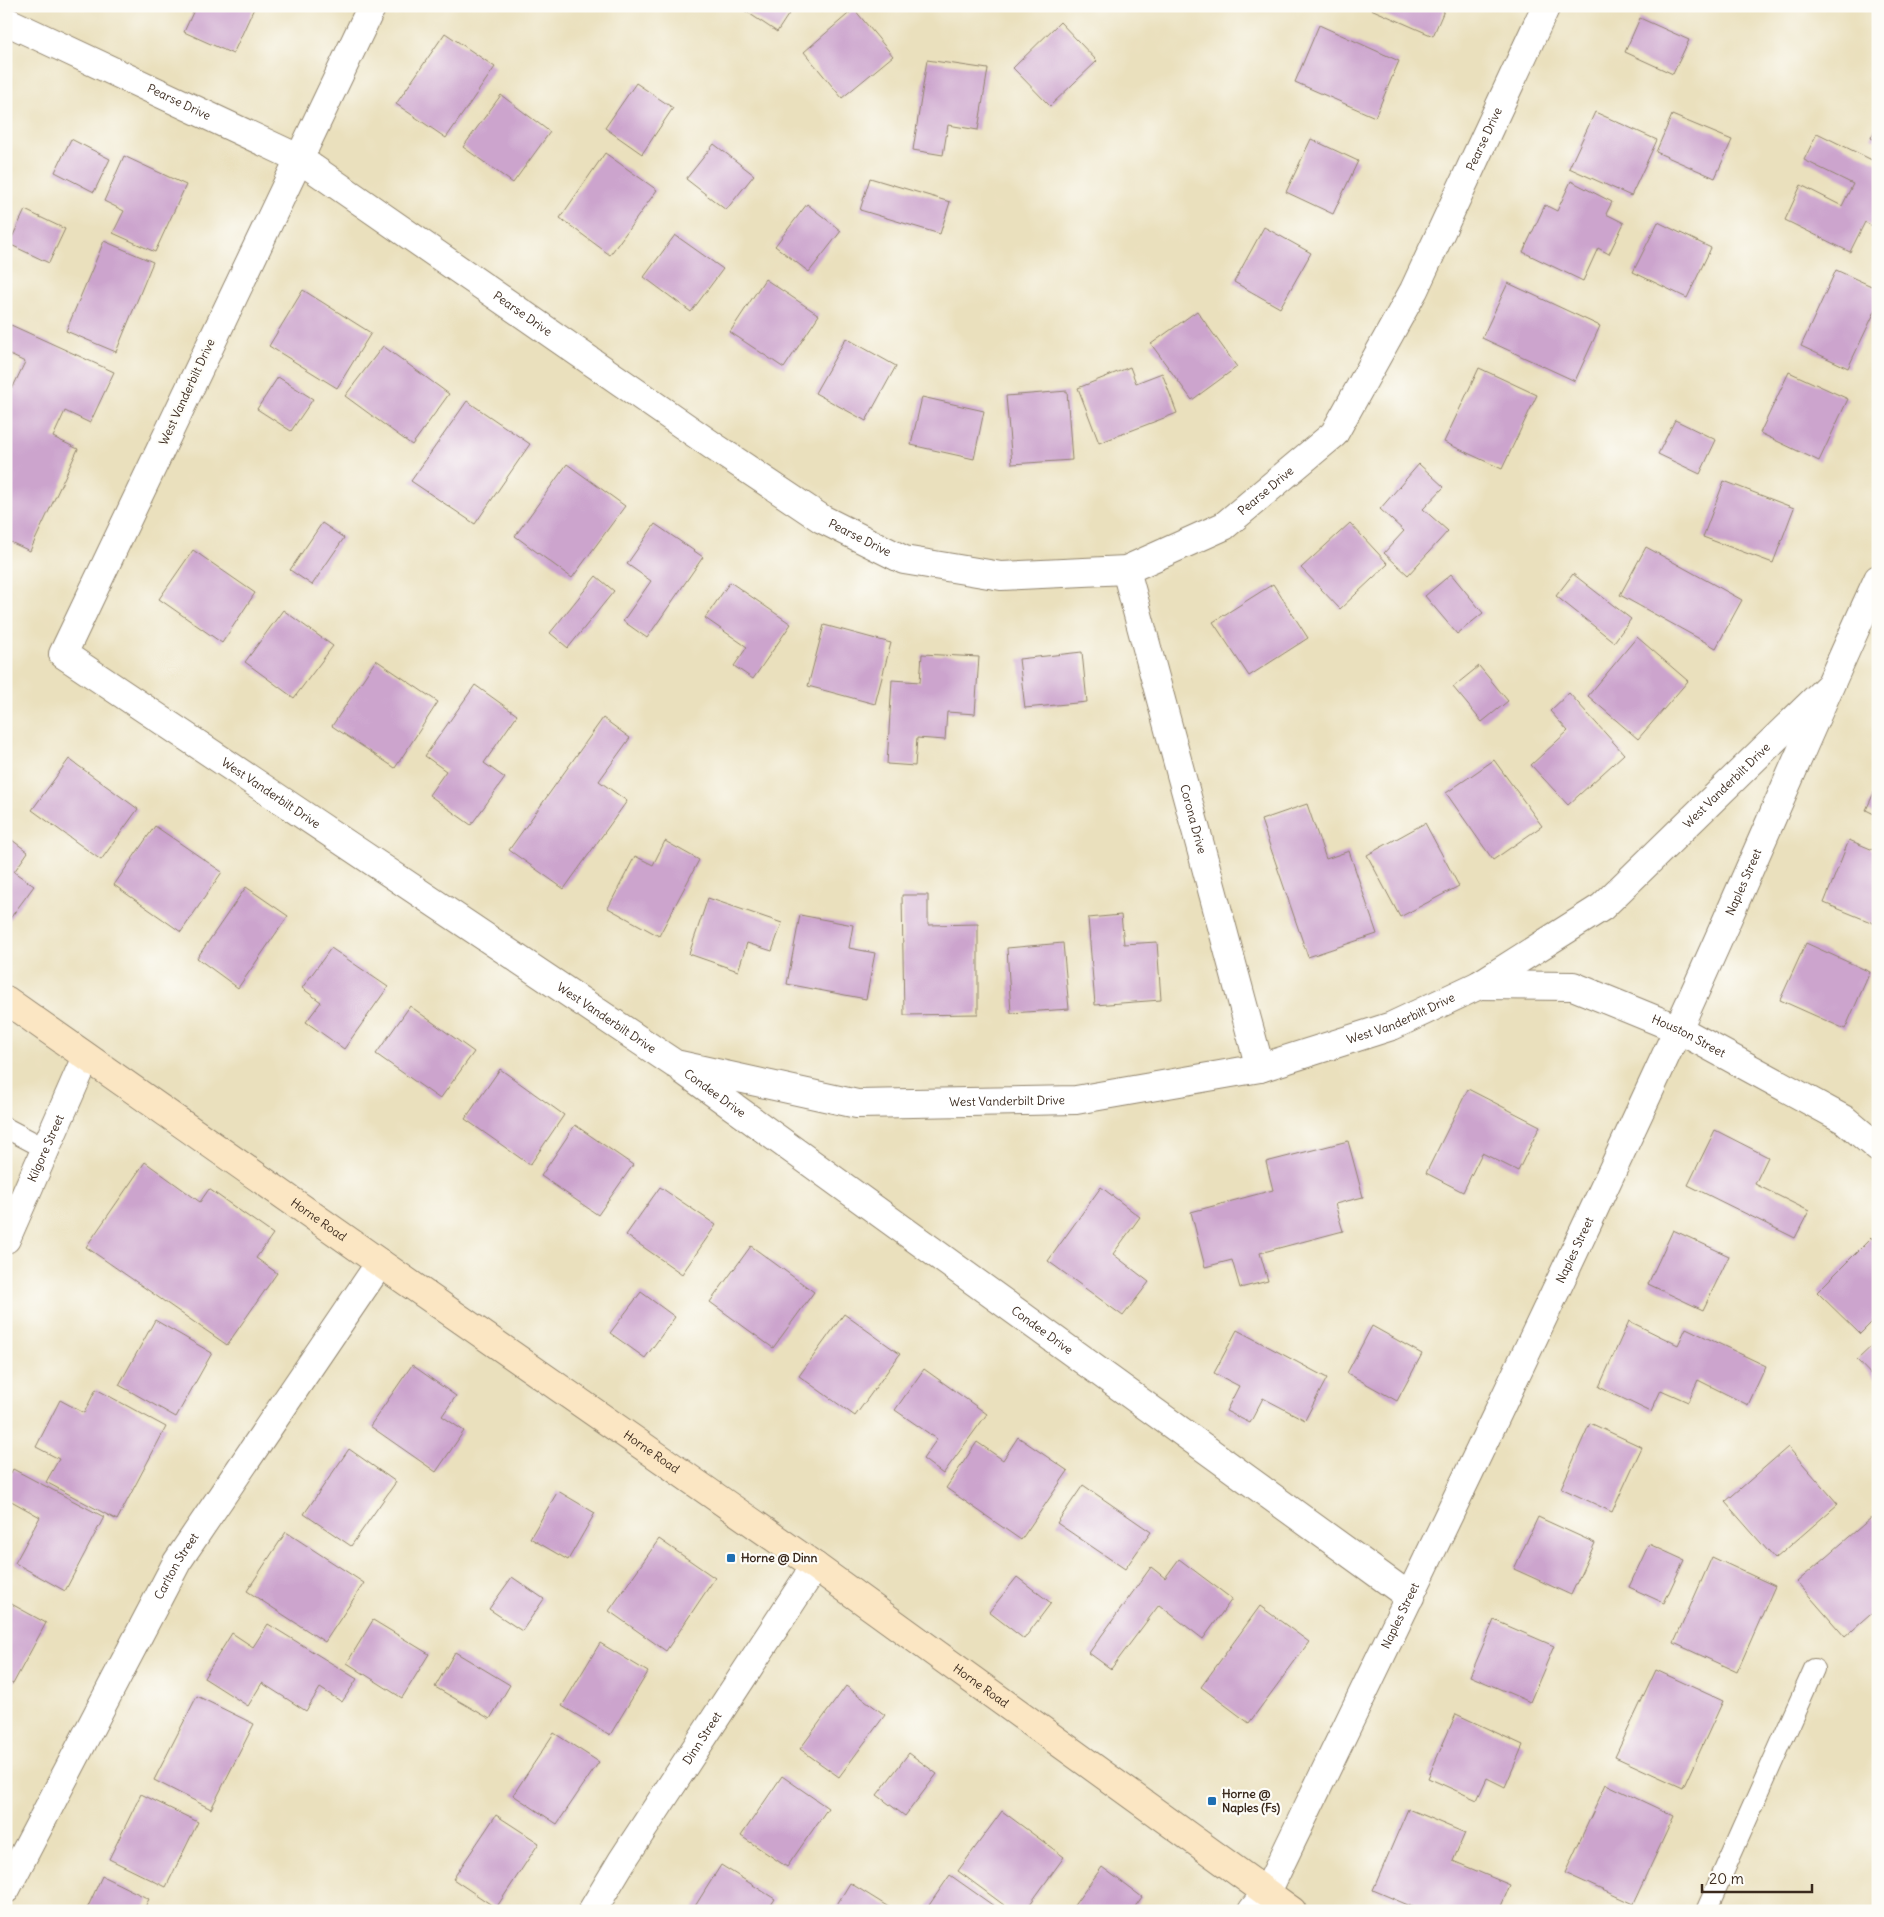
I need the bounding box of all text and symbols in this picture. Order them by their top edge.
street label: Pearse Drive [145,80,213,123]
street label: Pearse Drive [1463,105,1505,173]
street label: Pearse Drive [491,288,555,339]
street label: West Vanderbilt Drive [155,336,218,447]
street label: Pearse Drive [1235,463,1297,518]
street label: Pearse Drive [826,515,894,559]
street label: West Vanderbilt Drive [1680,739,1773,831]
street label: West Vanderbilt Drive [219,754,323,831]
street label: Corona Drive [1177,783,1210,855]
street label: Naples Street [1722,846,1764,918]
street label: West Vanderbilt Drive [554,979,659,1056]
street label: West Vanderbilt Drive [1345,989,1457,1047]
street label: Houston Street [1650,1011,1728,1060]
street label: Condee Drive [681,1065,749,1120]
street label: West Vanderbilt Drive [949,1092,1065,1109]
street label: Kilgore Street [24,1112,67,1184]
street label: Horne Road [288,1195,350,1244]
street label: Naples Street [1552,1214,1596,1286]
street label: Condee Drive [1008,1303,1076,1357]
street label: Horne Road [621,1427,683,1476]
street label: Carlton Street [151,1530,202,1602]
place label: Horne @ Dinn [741,1550,818,1566]
marker: Horne @ Dinn [725,1552,737,1564]
street label: Naples Street [1378,1580,1422,1651]
street label: Horne Road [951,1660,1012,1711]
street label: Dinn Street [679,1709,725,1767]
place label: Horne @ Naples (Fs) [1222,1786,1280,1816]
marker: Horne @ Naples (Fs) [1206,1795,1218,1807]
scale bar [1702,1862,1812,1894]
text: 20 m [1709,1869,1744,1888]

